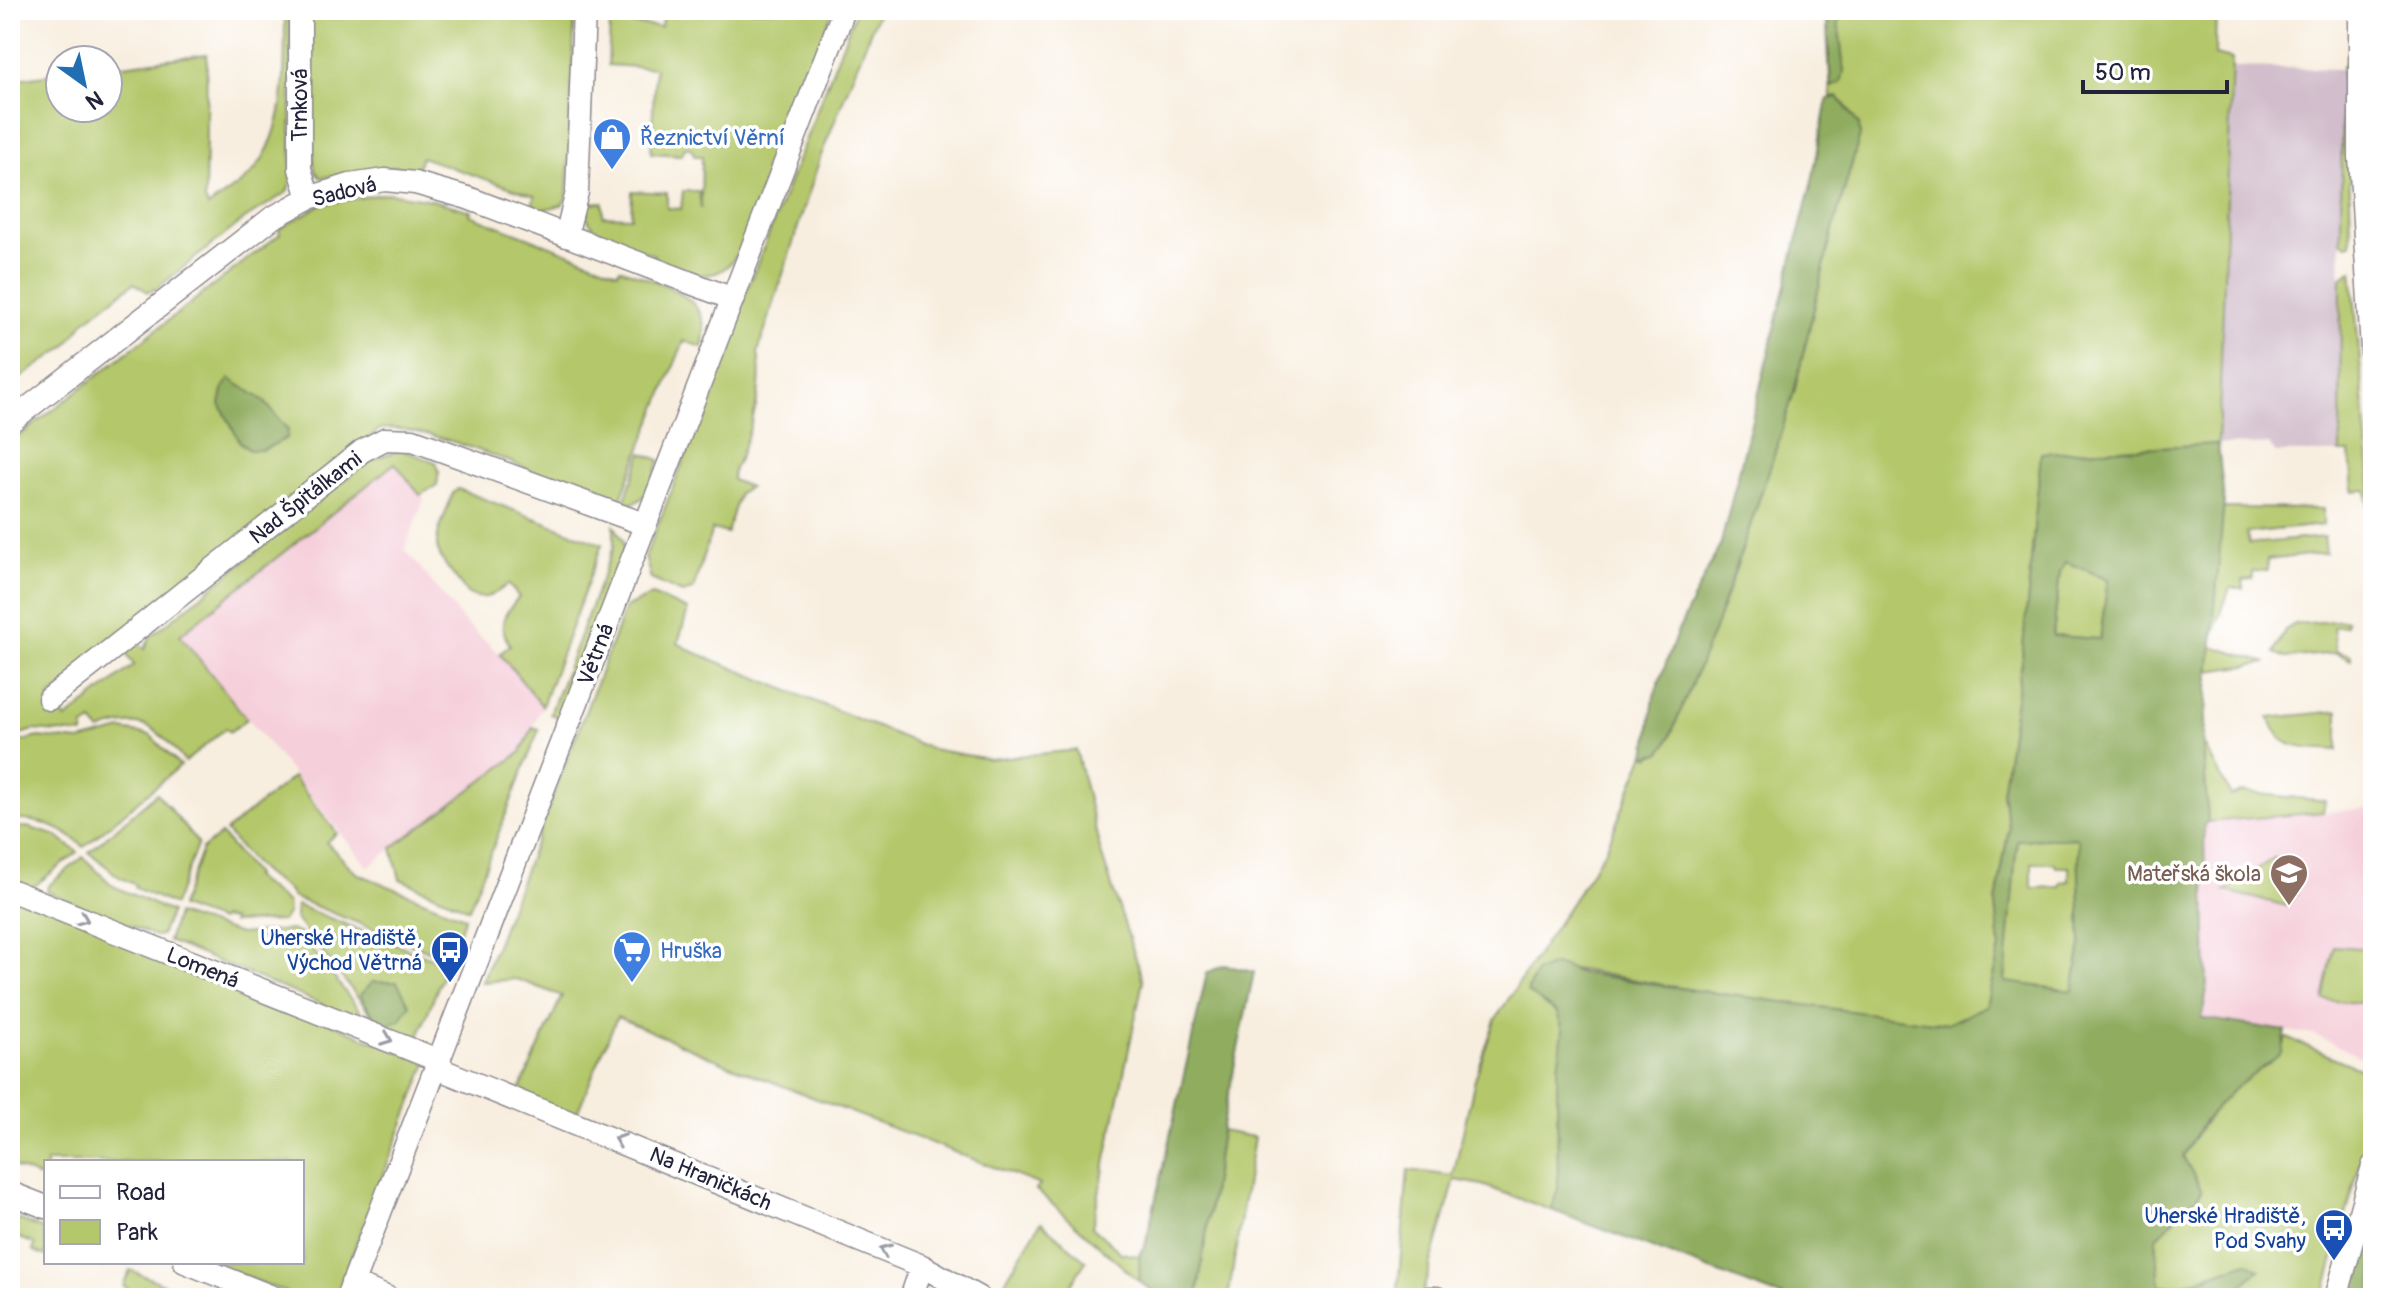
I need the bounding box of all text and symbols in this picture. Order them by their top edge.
north arrow [44,44,124,124]
scale bar [2083,44,2227,94]
text: 50 m [2095,58,2151,87]
street label: Trnková [286,68,314,142]
text: N [80,84,108,116]
shop icon: Řeznictví Věrní [591,116,633,171]
place label: Řeznictví Věrní [640,124,785,152]
street label: Sadová [309,170,379,213]
street label: Nad Špitálkami [244,445,368,550]
street label: Větrná [571,619,621,689]
school or university icon: Mateřská škola [2268,852,2310,907]
place label: Mateřská škola [2127,860,2261,888]
one-way arrow [75,909,89,925]
place label: Uherské Hradiště, Východ Větrná [260,924,422,977]
bus stop icon: Uherské Hradiště, Východ Větrná [429,929,471,984]
supermarket icon: Hruška [611,929,653,984]
place label: Hruška [660,937,722,965]
street label: Lomená [162,941,243,995]
one-way arrow [379,1029,393,1046]
one-way arrow [613,1133,627,1150]
street label: Na Hraničkách [645,1141,776,1217]
legend [44,1160,304,1264]
text: Road [116,1178,166,1207]
place label: Uherské Hradiště, Pod Svahy [2144,1202,2306,1255]
bus stop icon: Uherské Hradiště, Pod Svahy [2313,1207,2355,1262]
text: Park [116,1218,158,1247]
one-way arrow [879,1244,893,1260]

